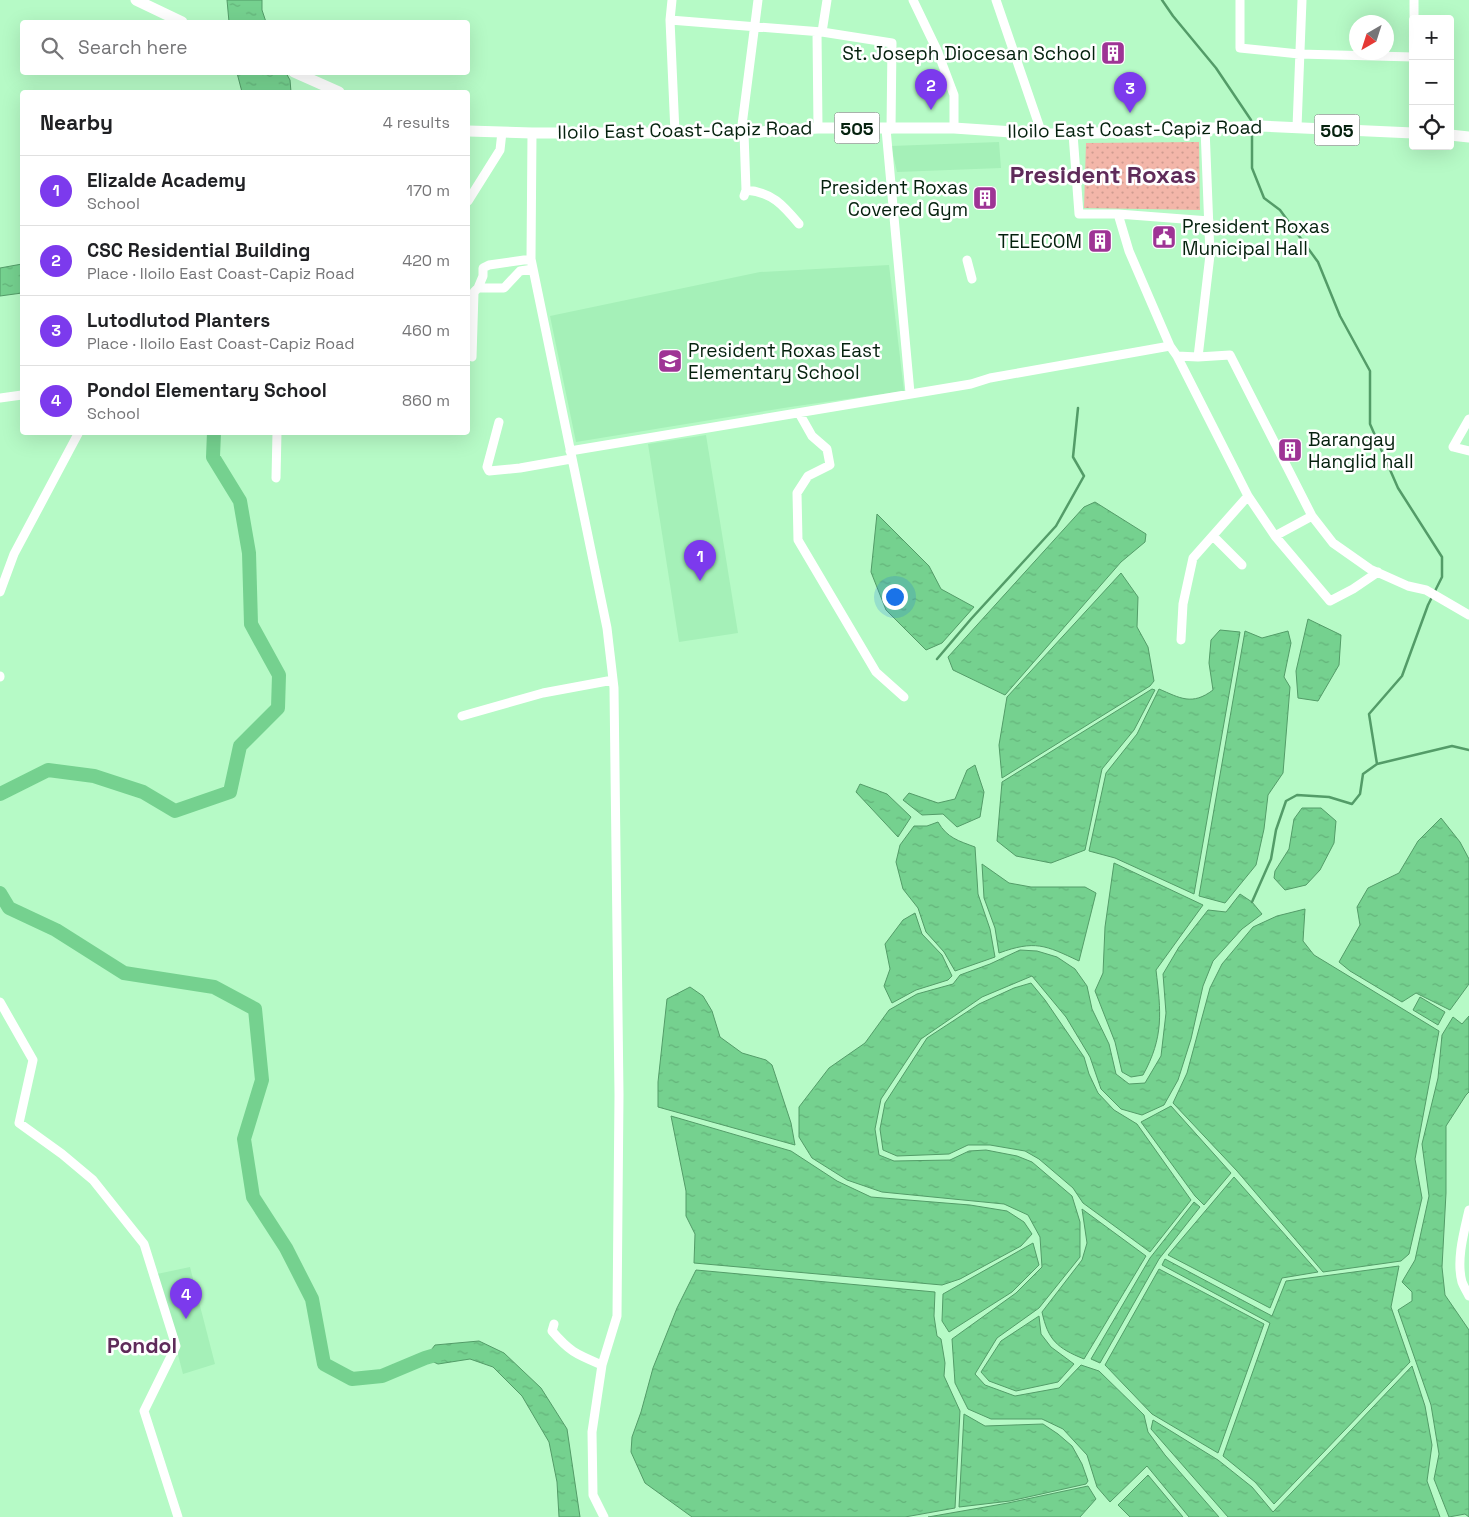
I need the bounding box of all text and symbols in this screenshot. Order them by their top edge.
north arrow [1349,15,1394,60]
map controls [1409,15,1454,150]
button: + [1409,15,1454,60]
search box [20,20,470,75]
icon: search [38,34,66,62]
text: Search here [78,35,188,60]
building icon: St. Joseph Diocesan School [1100,40,1126,66]
place label: St. Joseph Diocesan School [842,41,1096,66]
button: − [1409,60,1454,105]
pin: 2 [915,69,947,110]
pin: 3 [1114,72,1146,113]
button: locate [1409,105,1454,150]
text: Nearby [40,109,113,136]
text: 4 results [383,112,450,133]
road number: 505 [834,112,880,144]
street label: Iloilo East Coast-Capiz Road [1007,114,1263,144]
road number: 505 [1314,114,1360,146]
street label: Iloilo East Coast-Capiz Road [557,115,813,145]
district label: President Roxas [1010,159,1196,190]
text: Elizalde Academy [87,168,246,193]
place label: President Roxas Covered Gym [820,175,968,222]
text: 1 [52,180,60,201]
text: 170 m [406,180,450,201]
building icon: President Roxas Covered Gym [972,185,998,211]
text: School [87,193,140,214]
place label: President Roxas Municipal Hall [1182,214,1330,261]
public building icon: President Roxas Municipal Hall [1151,224,1177,250]
building icon: TELECOM [1087,228,1113,254]
place label: TELECOM [998,229,1082,254]
text: CSC Residential Building [87,238,310,263]
text: 2 [51,250,61,271]
text: 420 m [402,250,450,271]
text: Place · Iloilo East Coast-Capiz Road [87,263,355,284]
text: Lutodlutod Planters [87,308,270,333]
text: 3 [51,320,61,341]
text: 460 m [402,320,450,341]
text: Place · Iloilo East Coast-Capiz Road [87,333,355,354]
place label: President Roxas East Elementary School [688,338,881,385]
school or university icon: President Roxas East Elementary School [657,348,683,374]
text: Pondol Elementary School [87,378,327,403]
text: 4 [51,390,61,411]
text: 860 m [402,390,450,411]
text: School [87,403,140,424]
place label: Barangay Hanglid hall [1308,427,1414,474]
building icon: Barangay Hanglid hall [1277,437,1303,463]
pin: 1 [684,540,716,581]
your location [882,584,908,610]
pin: 4 [170,1278,202,1319]
district label: Pondol [107,1332,177,1359]

